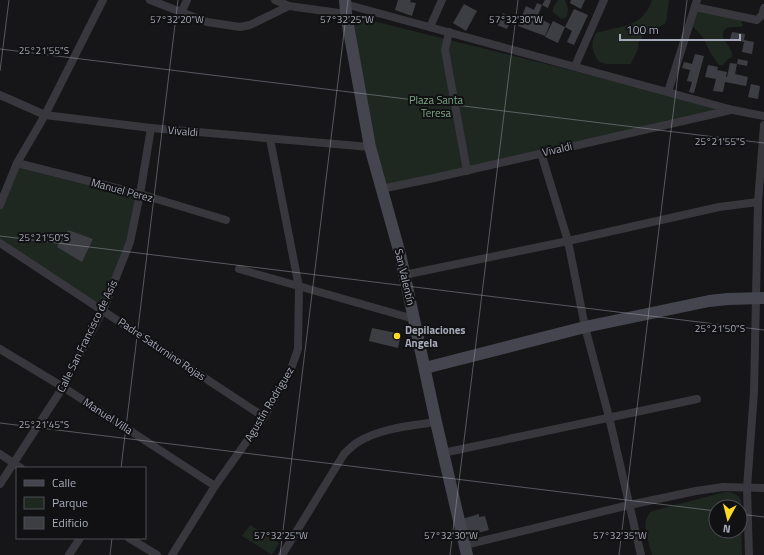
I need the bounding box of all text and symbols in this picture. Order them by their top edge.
text: 57°32'20"W [150,12,204,27]
text: 57°32'25"W [320,12,374,27]
text: 57°32'30"W [489,12,543,27]
scale bar [620,16,740,42]
text: 100 m [626,20,659,39]
text: 25°21'55"S [19,43,69,58]
park label: Plaza Santa Teresa [409,92,464,121]
street label: Vivaldi [167,122,199,140]
text: 25°21'55"S [695,134,745,149]
street label: Vivaldi [540,138,574,160]
street label: Manuel Perez [89,174,155,206]
text: 25°21'50"S [19,230,69,245]
street label: San Valentín [391,247,419,307]
street label: Calle San Francisco de Asís [53,277,121,395]
street label: Padre Saturnino Rojas [115,314,209,384]
text: 25°21'50"S [695,321,745,336]
place label: Depilaciones Angela [405,322,466,351]
marker: Depilaciones Angela [392,331,402,341]
street label: Agustín Rodriguez [240,364,298,444]
street label: Manuel Villa [80,394,136,438]
text: 25°21'45"S [19,417,69,432]
legend [16,467,146,539]
text: Calle [52,473,76,492]
text: Parque [52,493,88,512]
north arrow [708,499,748,539]
text: Edificio [52,513,88,532]
text: N [722,521,732,537]
text: 57°32'25"W [254,528,308,543]
text: 57°32'30"W [424,528,478,543]
text: 57°32'35"W [593,528,647,543]

